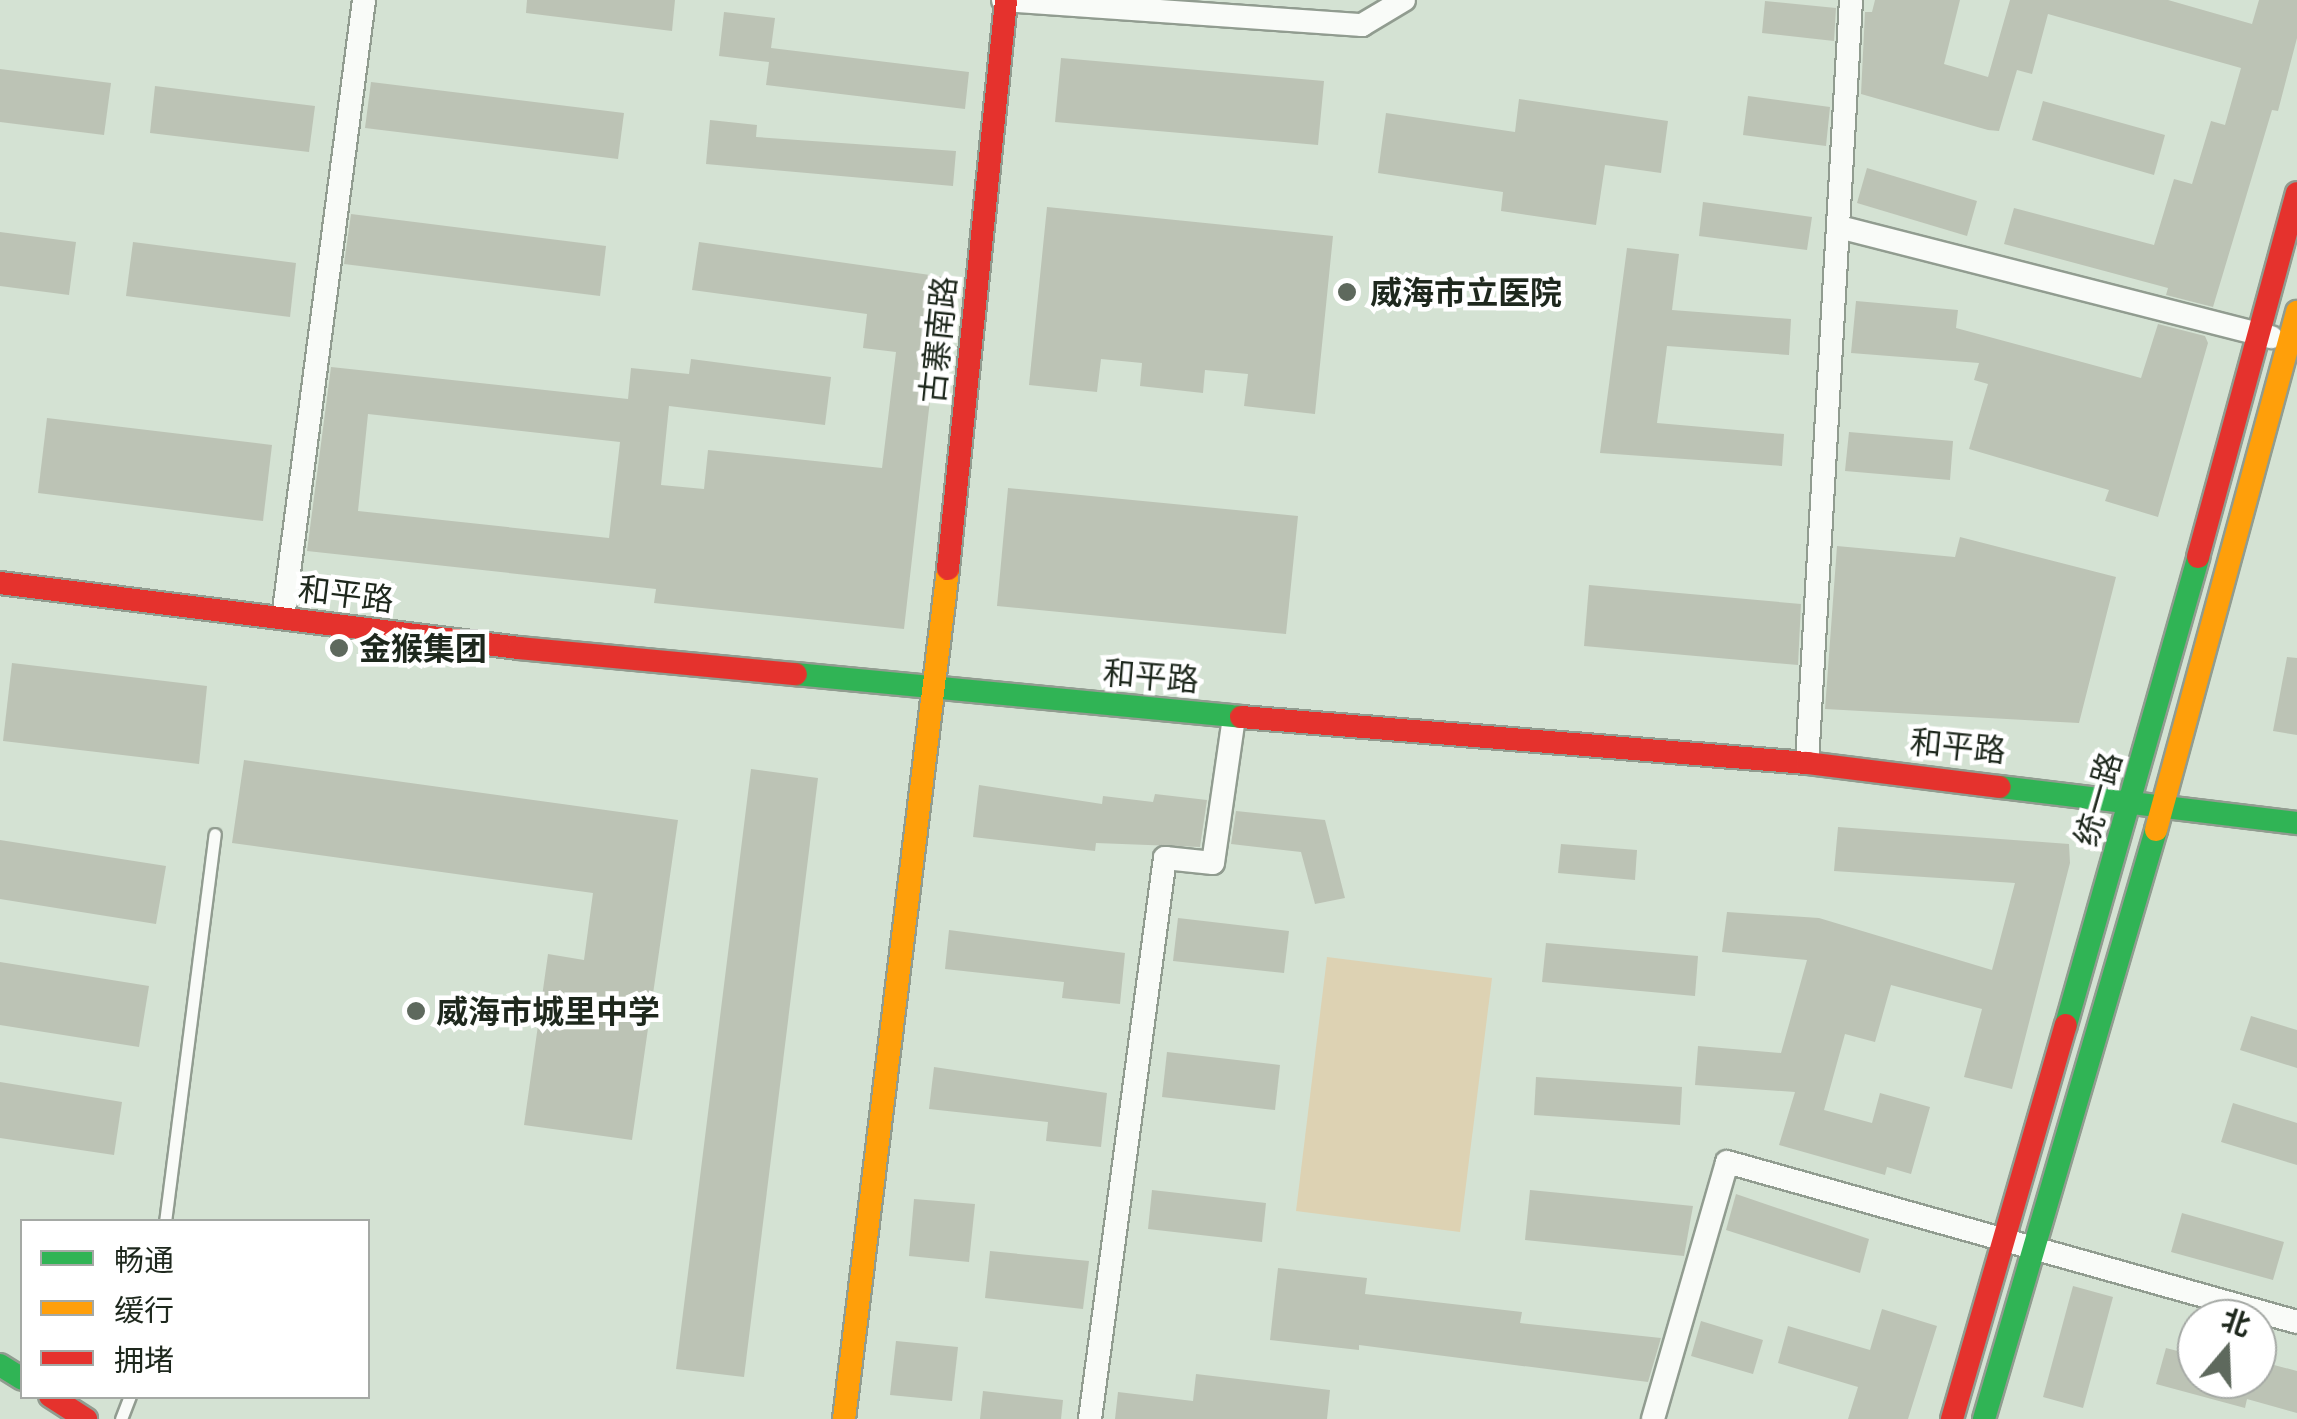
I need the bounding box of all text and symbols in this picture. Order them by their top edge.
place label: 威海市立医院 [1370,273,1562,311]
street label: 古寨南路 [912,274,964,406]
marker: 威海市立医院 [1334,279,1360,305]
street label: 和平路 [296,569,396,619]
place label: 金猴集团 [359,629,487,667]
marker: 金猴集团 [328,637,350,659]
street label: 和平路 [1102,653,1200,699]
street label: 和平路 [1908,722,2008,770]
street label: 统一路 [2066,748,2130,850]
place label: 威海市城里中学 [436,992,660,1030]
marker: 威海市城里中学 [405,1000,427,1022]
legend [20,1219,370,1399]
text: 畅通 [114,1242,174,1278]
text: 缓行 [114,1292,174,1328]
north arrow [2177,1299,2277,1399]
text: 北 [2218,1302,2255,1342]
text: 拥堵 [114,1342,174,1378]

